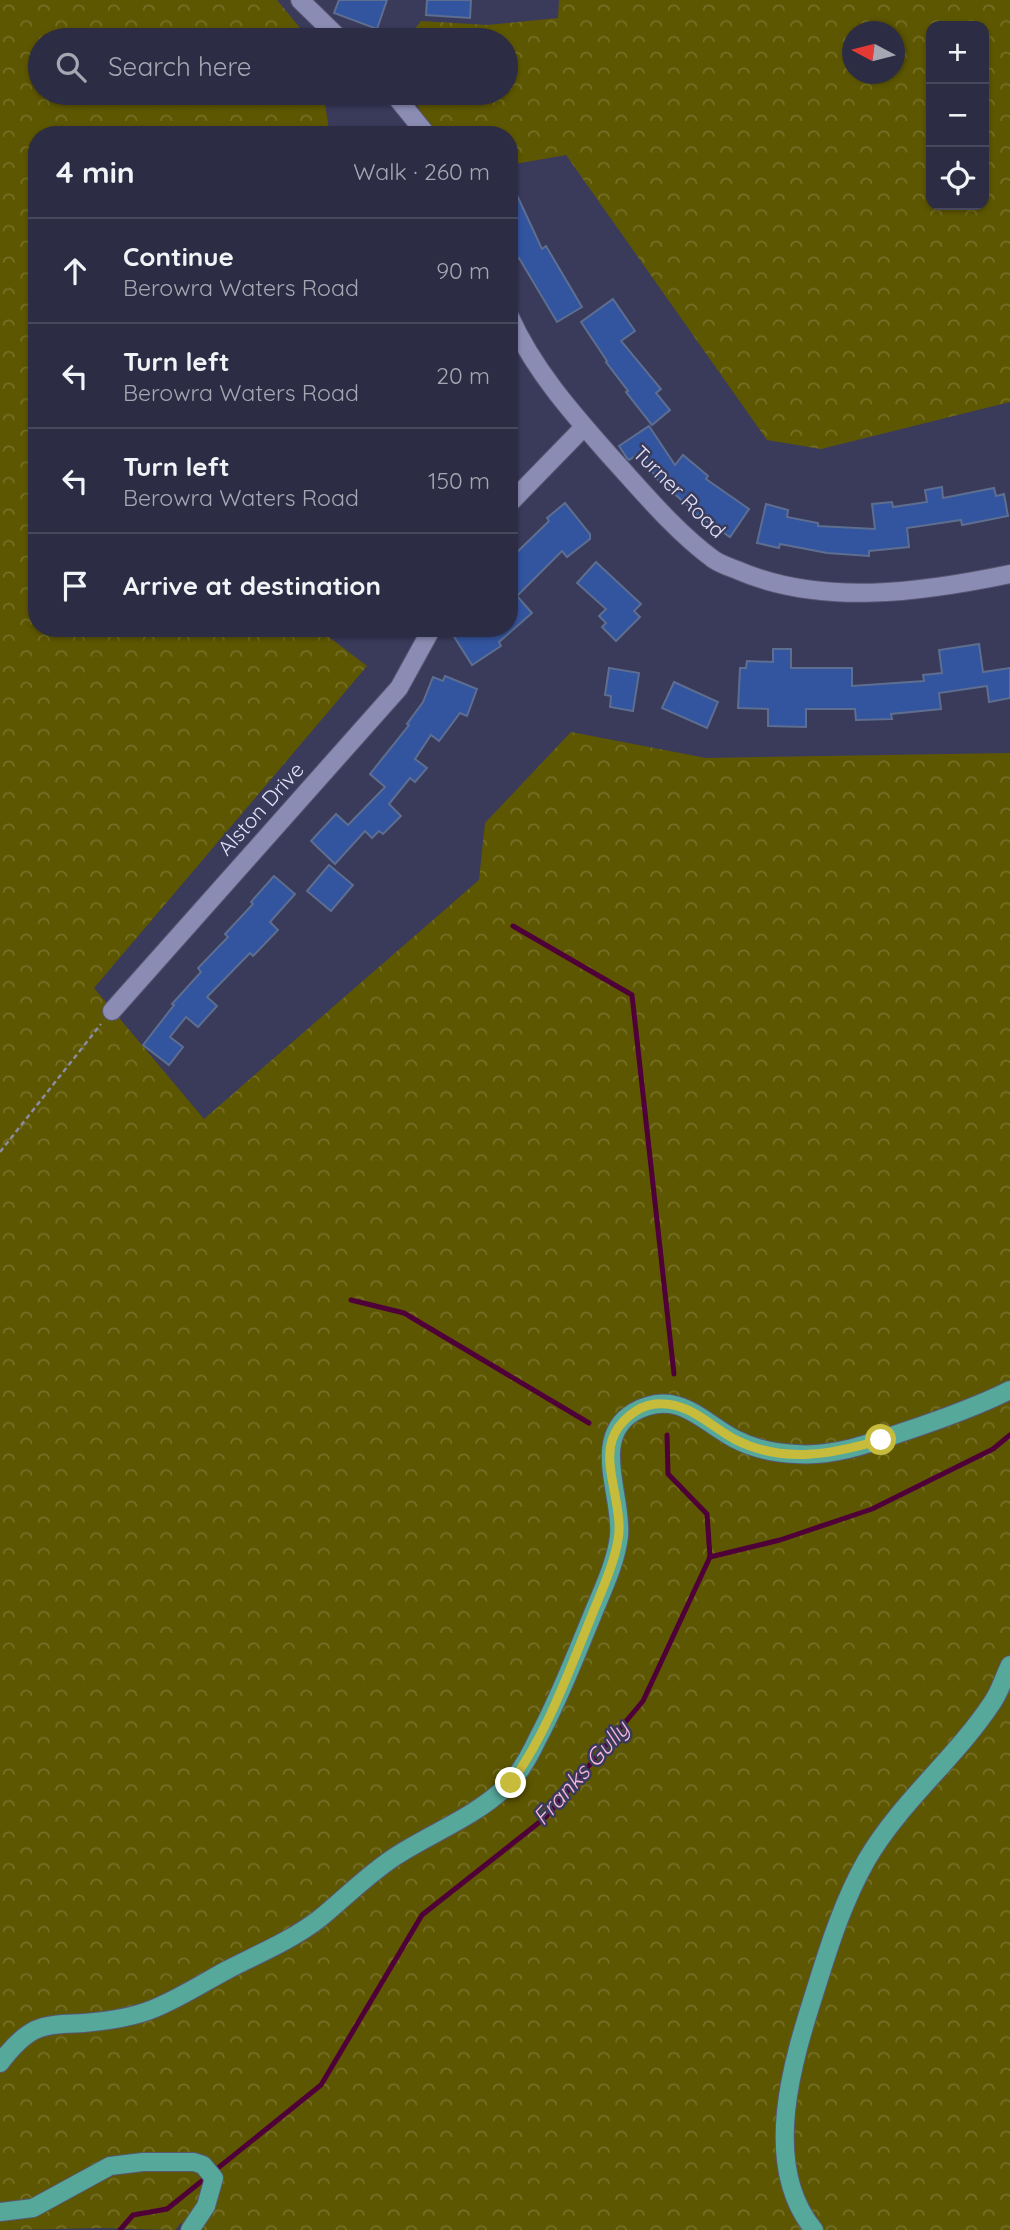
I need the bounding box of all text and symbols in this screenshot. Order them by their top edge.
north arrow [842,21,905,84]
map controls [926,21,989,210]
button: + [926,21,989,84]
search box [28,28,518,105]
icon: search [52,48,90,86]
text: Search here [108,50,252,83]
button: − [926,84,989,147]
button: locate [926,147,989,210]
text: 4 min [56,153,135,191]
text: Walk · 260 m [353,157,490,186]
text: Continue [123,240,234,273]
icon: ahead [56,252,94,290]
text: 90 m [436,256,490,285]
text: Berowra Waters Road [123,273,359,302]
text: Turn left [123,345,230,378]
icon: left [56,357,94,395]
text: 20 m [436,361,490,390]
text: Berowra Waters Road [123,378,359,407]
street label: Turner Road [628,440,731,543]
text: Turn left [123,450,230,483]
icon: left [56,462,94,500]
text: 150 m [428,466,490,495]
text: Berowra Waters Road [123,483,359,512]
icon: arrive [56,567,94,605]
text: Arrive at destination [123,569,381,602]
street label: Alston Drive [212,756,309,860]
route start [865,1424,896,1455]
water label: Franks Gully [526,1713,636,1831]
route end [495,1767,526,1798]

